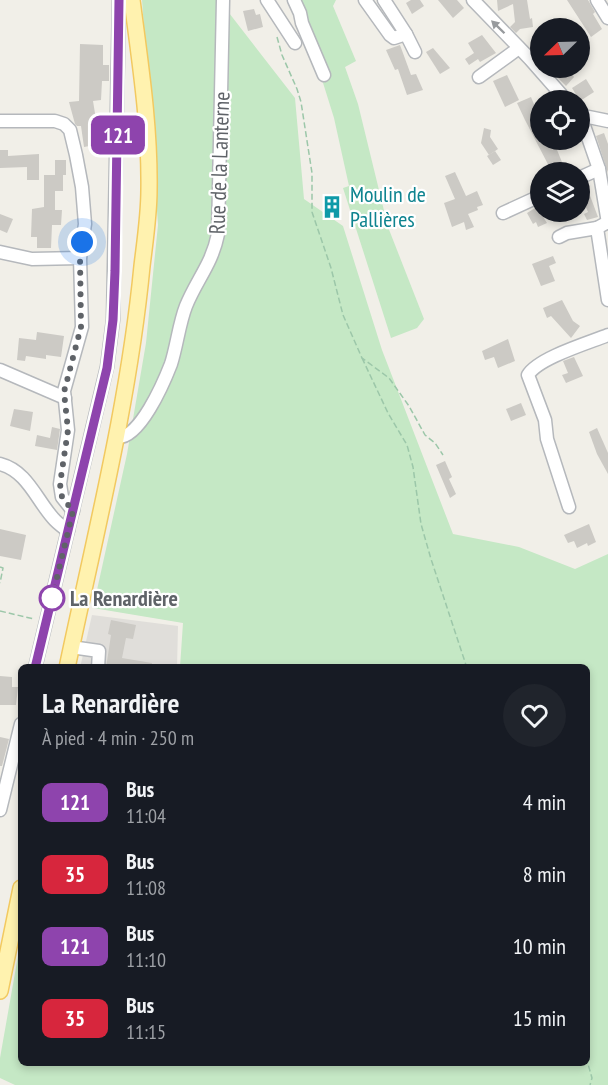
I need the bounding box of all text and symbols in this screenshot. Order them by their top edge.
north arrow [530,18,590,78]
map controls [530,18,590,222]
one-way arrow [490,20,505,34]
button: locate [530,90,590,150]
street label: Rue de la Lanterne [203,91,235,235]
line badge: 121 [84,116,152,154]
text: 121 [103,122,133,149]
button: layers [530,162,590,222]
place label: Moulin de Pallières [350,180,426,233]
building icon: Moulin de Pallières [319,194,345,220]
your location [67,227,97,257]
place label: La Renardière [70,584,178,612]
marker: La Renardière [39,585,65,611]
text: La Renardière [42,684,179,721]
button: heart [503,684,566,747]
text: À pied · 4 min · 250 m [42,725,194,751]
text: Bus [126,775,154,803]
text: 4 min [523,788,566,816]
text: 121 [60,789,90,816]
text: 11:04 [126,803,166,829]
text: Bus [126,847,154,875]
text: 8 min [523,860,566,888]
text: 35 [65,861,85,888]
text: 11:08 [126,875,166,901]
text: Bus [126,919,154,947]
text: 10 min [513,932,566,960]
text: 121 [60,933,90,960]
text: 11:10 [126,947,166,973]
text: Bus [126,991,154,1019]
text: 15 min [513,1004,566,1032]
text: 35 [65,1005,85,1032]
text: 11:15 [126,1019,166,1045]

